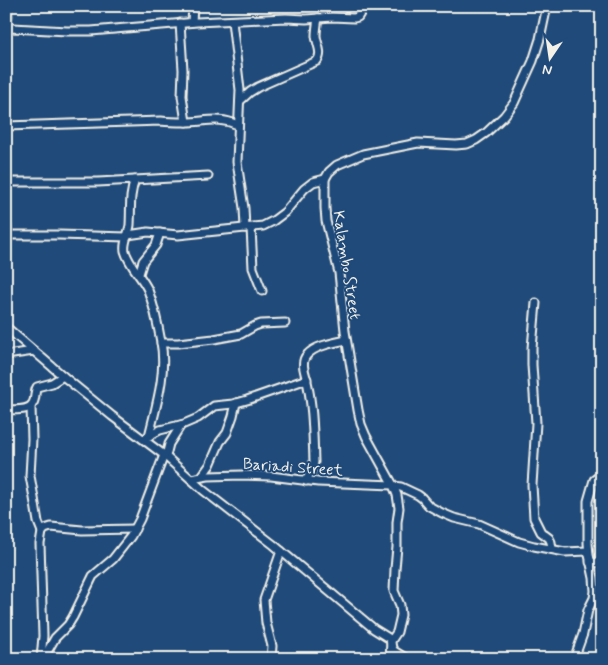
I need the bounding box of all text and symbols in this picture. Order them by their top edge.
north arrow [526,32,576,82]
text: N [541,60,554,80]
street label: Kalambo Street [328,209,365,321]
street label: Bariadi Street [242,454,344,482]

